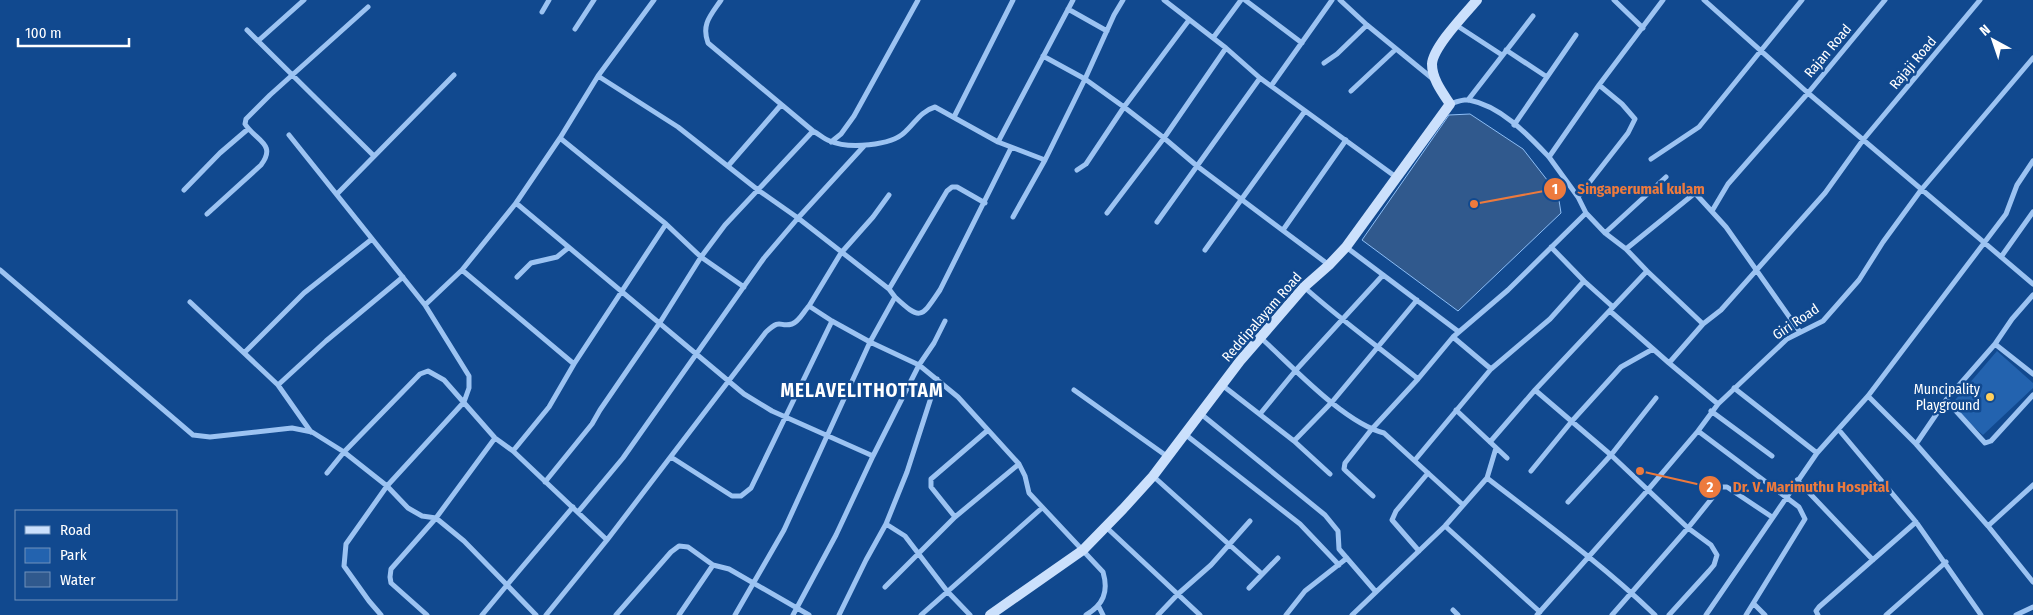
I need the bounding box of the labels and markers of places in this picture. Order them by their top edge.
callout: Singaperumal kulam [1543,174,1715,204]
place label: Muncipality Playground [1914,381,1981,414]
marker: Muncipality Playground [1984,391,1996,403]
callout: Dr. V. Marimuthu Hospital [1697,472,1899,502]

